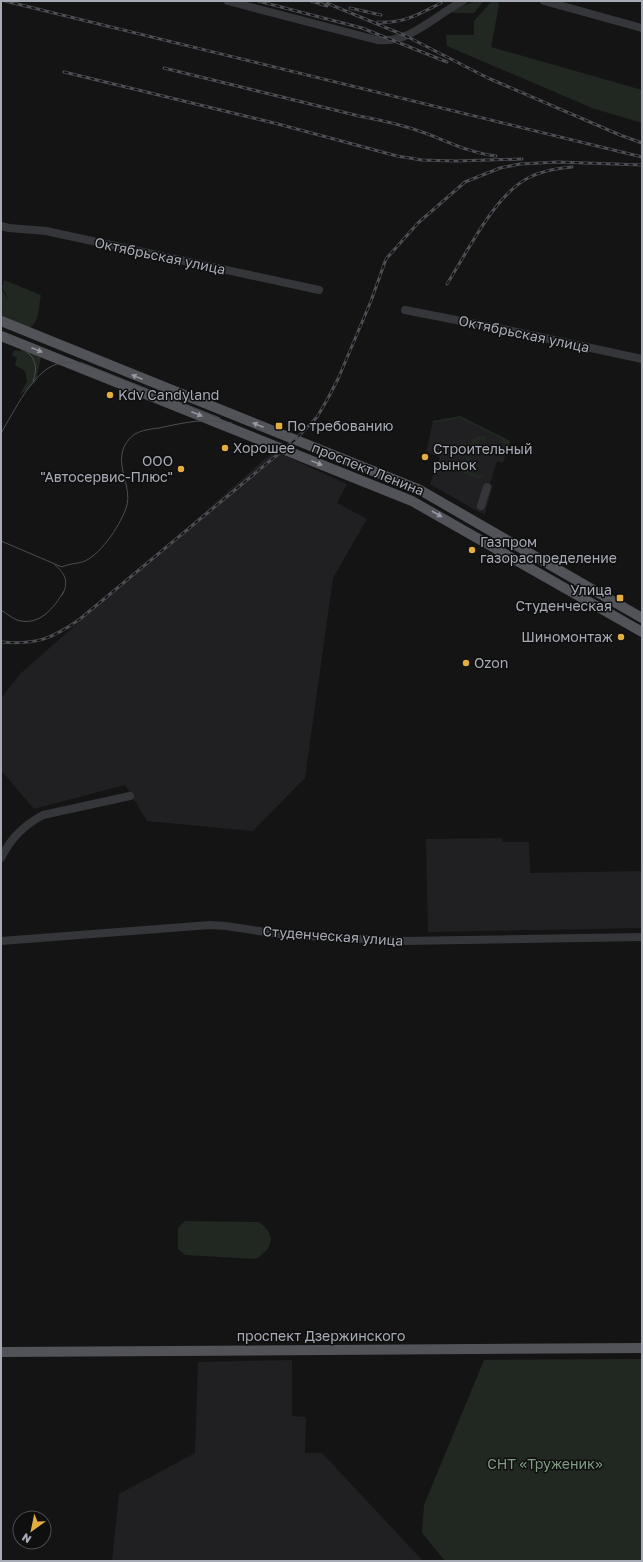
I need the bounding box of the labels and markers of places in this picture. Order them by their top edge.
place label: Kdv Candyland [118,386,219,403]
marker: Kdv Candyland [105,390,115,400]
place label: По требованию [287,417,394,434]
marker: По требованию [274,421,284,431]
place label: Хорошее [233,439,295,456]
place label: Строительный рынок [433,440,532,473]
marker: Хорошее [220,443,230,453]
place label: ООО "Автосервис-Плюс" [40,452,173,485]
marker: Строительный рынок [420,452,430,462]
marker: ООО "Автосервис-Плюс" [176,464,186,474]
place label: Газпром газораспределение [480,533,617,566]
marker: Газпром газораспределение [467,545,477,555]
place label: Улица Студенческая [515,581,612,614]
marker: Улица Студенческая [615,593,625,603]
place label: Шиномонтаж [521,628,613,645]
marker: Шиномонтаж [616,632,626,642]
place label: Ozon [474,654,508,671]
marker: Ozon [461,658,471,668]

